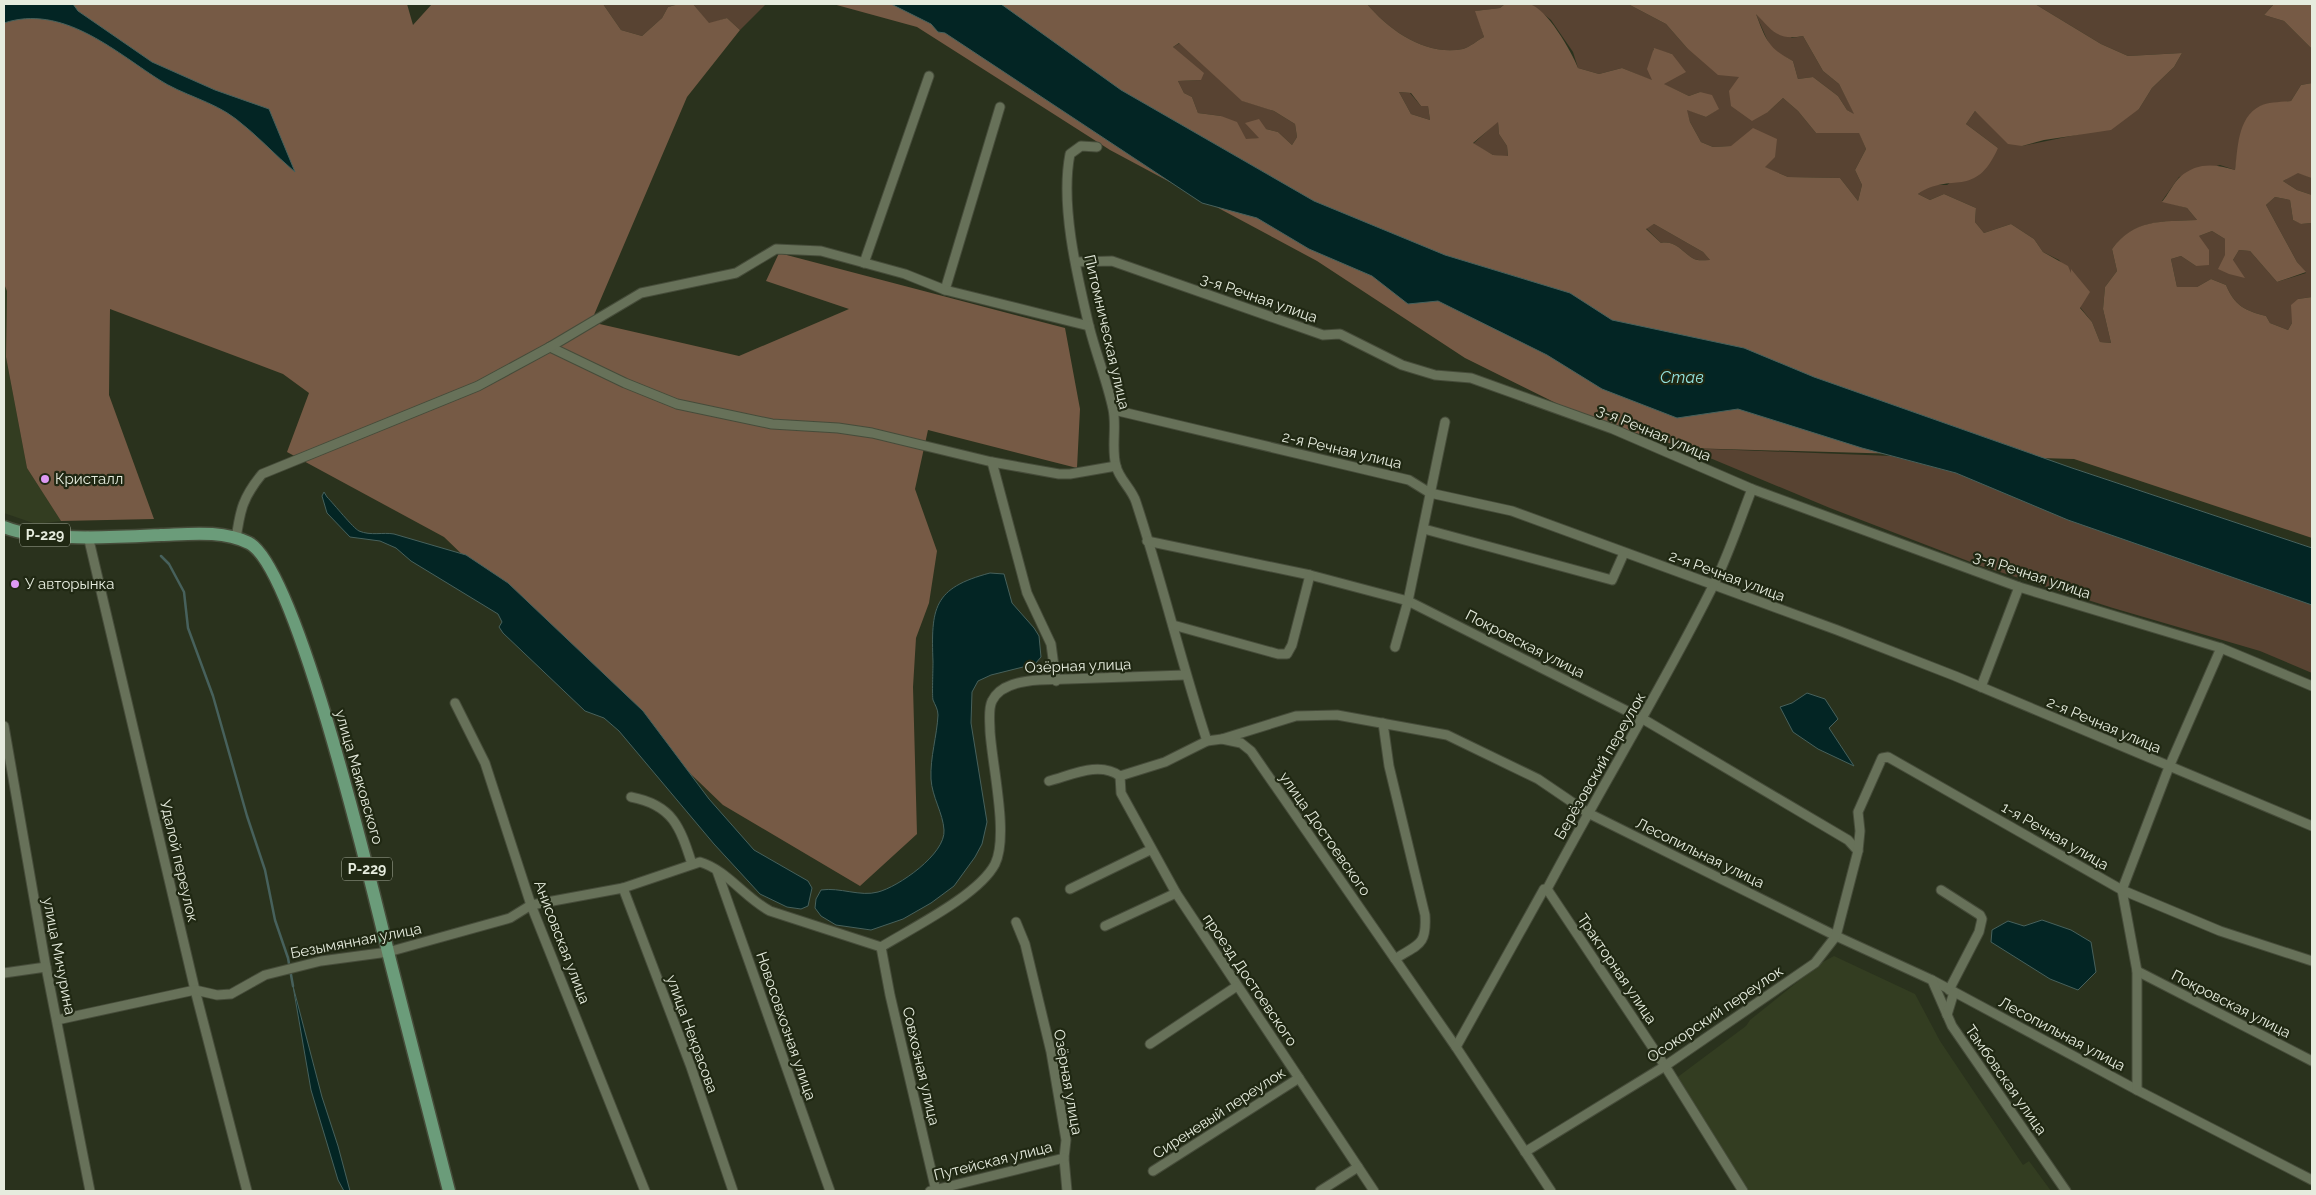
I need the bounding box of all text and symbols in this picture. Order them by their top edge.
street label: Питомническая улица [1080,253,1134,411]
street label: 3-я Речная улица [1198,270,1320,326]
water label: Став [1660,368,1704,387]
street label: 3-я Речная улица [1594,401,1714,465]
street label: 2-я Речная улица [1280,427,1404,473]
place label: Кристалл [55,470,123,488]
marker: Кристалл [39,473,51,485]
road number: Р-229 [20,524,70,546]
street label: 2-я Речная улица [1667,547,1787,605]
street label: 3-я Речная улица [1971,548,2093,602]
place label: У авторынка [25,575,114,593]
marker: У авторынка [9,578,21,590]
street label: Покровская улица [1462,606,1588,682]
street label: Озёрная улица [1024,655,1132,677]
street label: Берёзовский переулок [1551,689,1650,843]
street label: 2-я Речная улица [2044,693,2164,757]
street label: улица Маяковского [331,708,387,846]
street label: улица Достоевского [1275,769,1375,899]
street label: Удалой переулок [156,798,202,924]
street label: 1-я Речная улица [1998,798,2112,874]
street label: Лесопильная улица [1633,814,1767,892]
road number: Р-229 [342,858,392,881]
street label: Анисовская улица [530,878,594,1006]
street label: улица Мичурина [39,896,79,1016]
street label: проезд Достоевского [1199,910,1301,1050]
street label: Тракторная улица [1573,911,1661,1027]
street label: Безымянная улица [289,919,423,963]
street label: Новосовхозная улица [752,949,820,1103]
street label: Осокорский переулок [1644,962,1787,1066]
street label: Покровская улица [2168,966,2294,1042]
street label: улица Некрасова [662,972,722,1096]
street label: Лесопильная улица [1996,993,2128,1075]
street label: Совхозная улица [899,1005,943,1127]
street label: Тамбовская улица [1961,1022,2051,1138]
street label: Озёрная улица [1050,1028,1086,1136]
street label: Сиреневый переулок [1149,1063,1289,1163]
street label: Путейская улица [932,1138,1054,1184]

